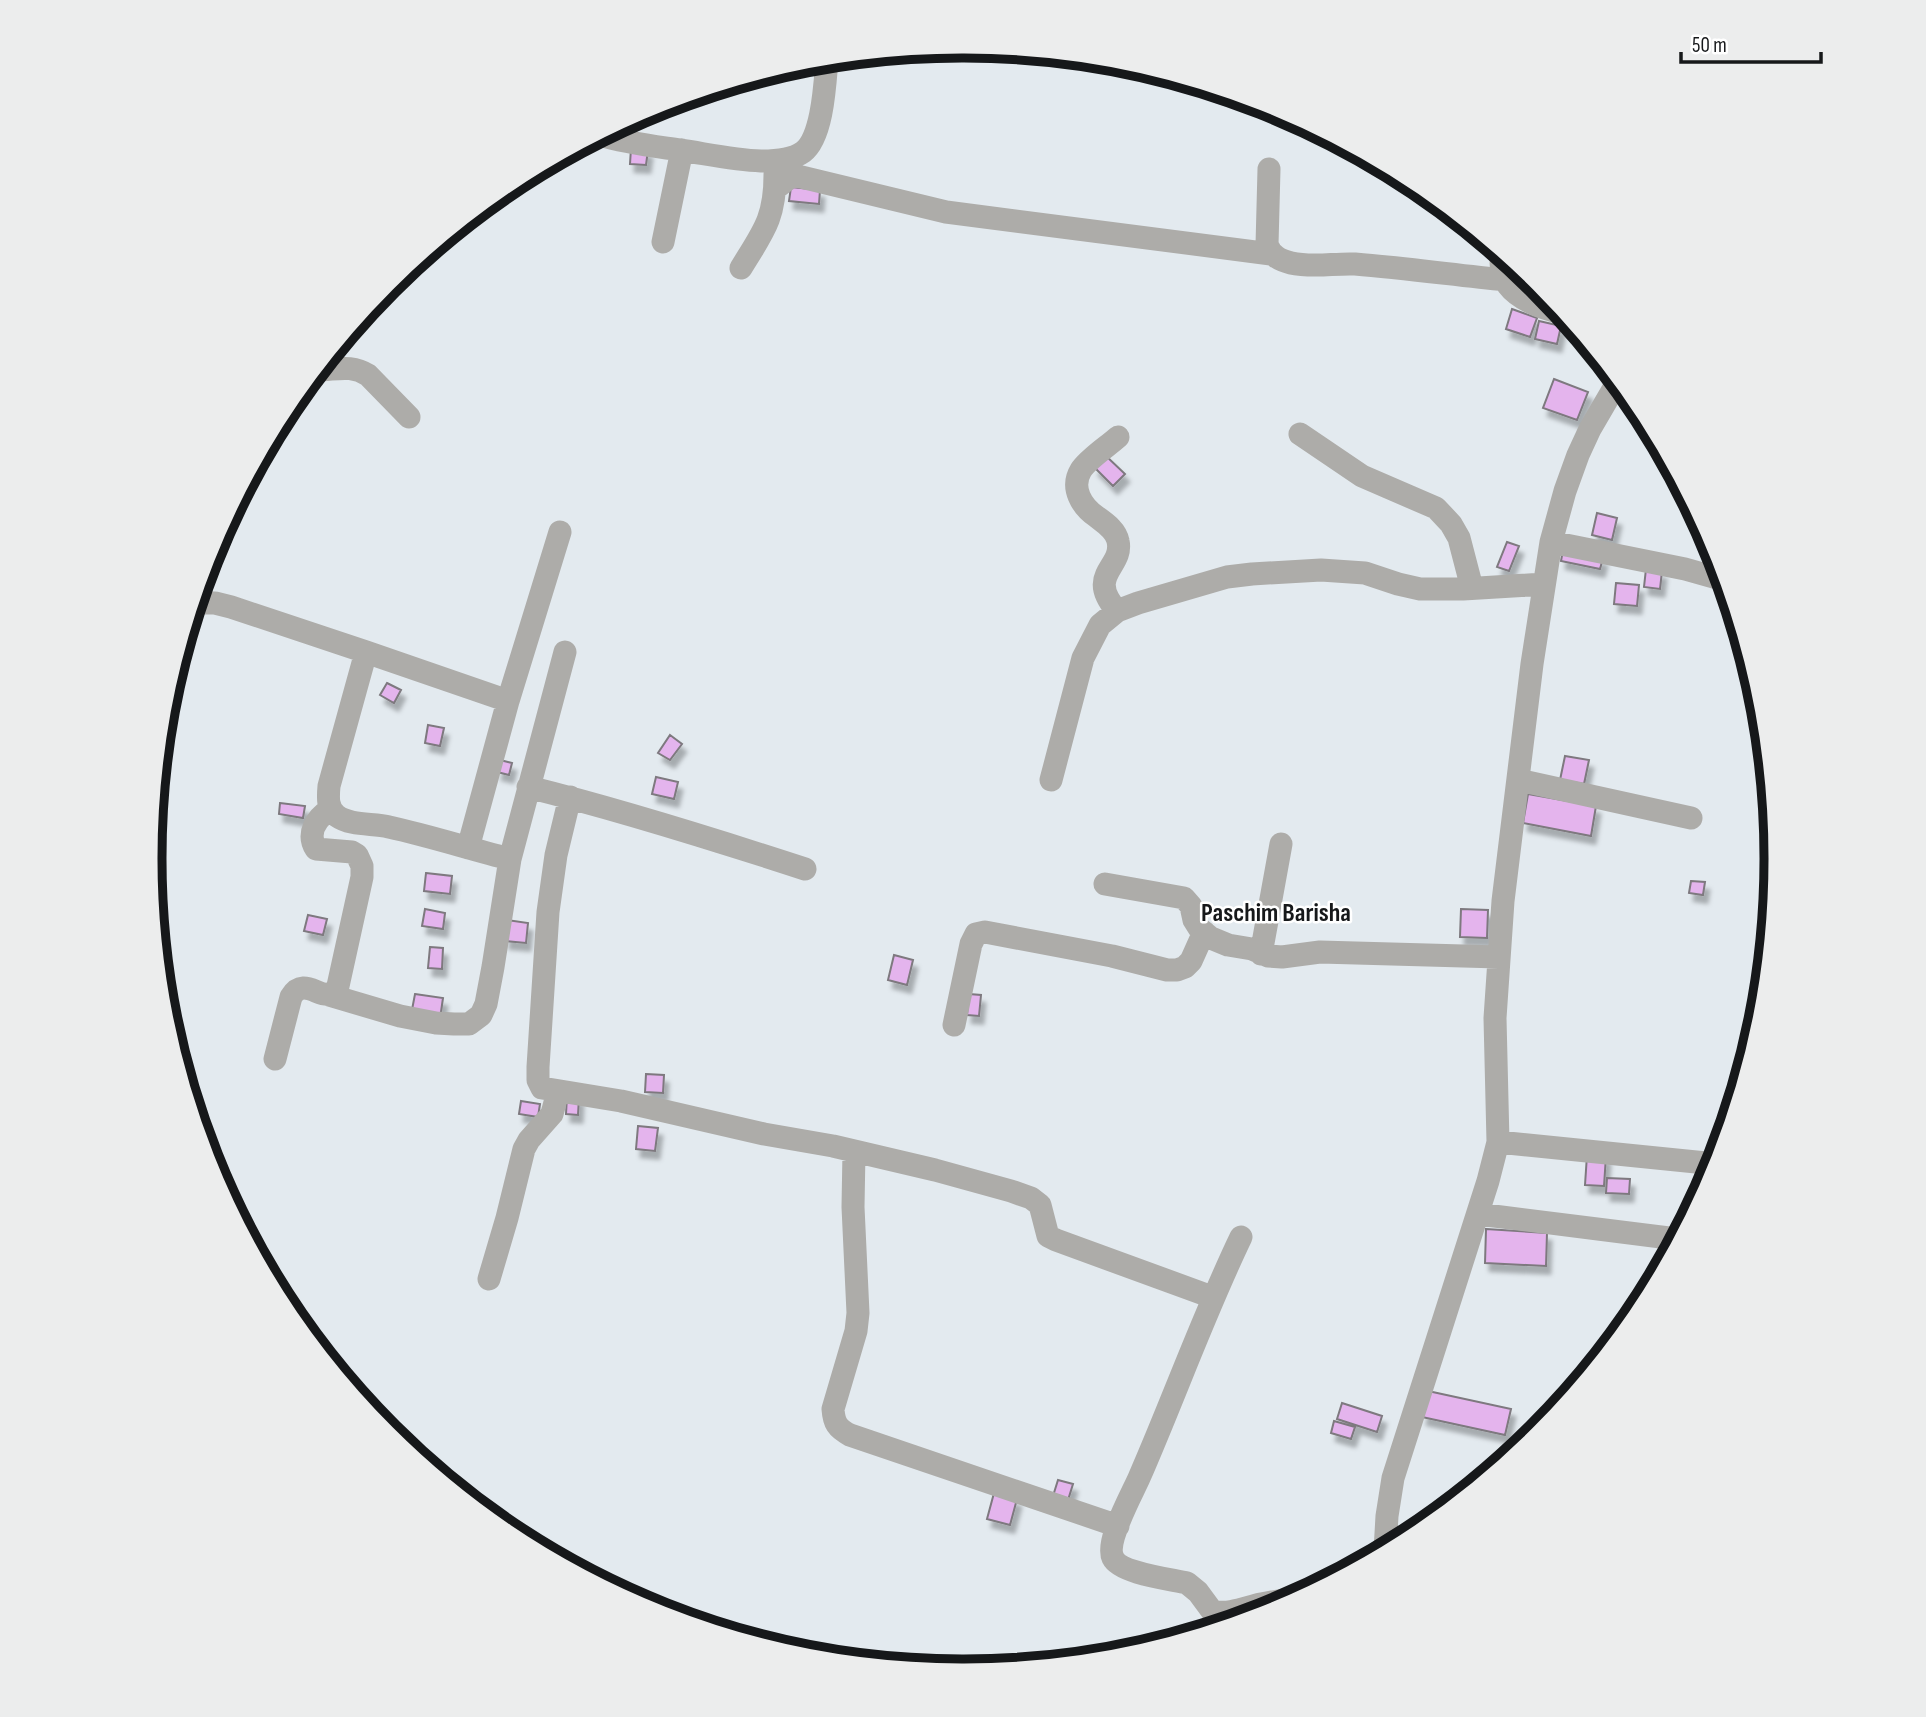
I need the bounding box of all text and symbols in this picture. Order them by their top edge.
scale bar [1681,21,1821,65]
text: 50 m [1692,33,1727,58]
district label: Paschim Barisha [1201,898,1351,929]

